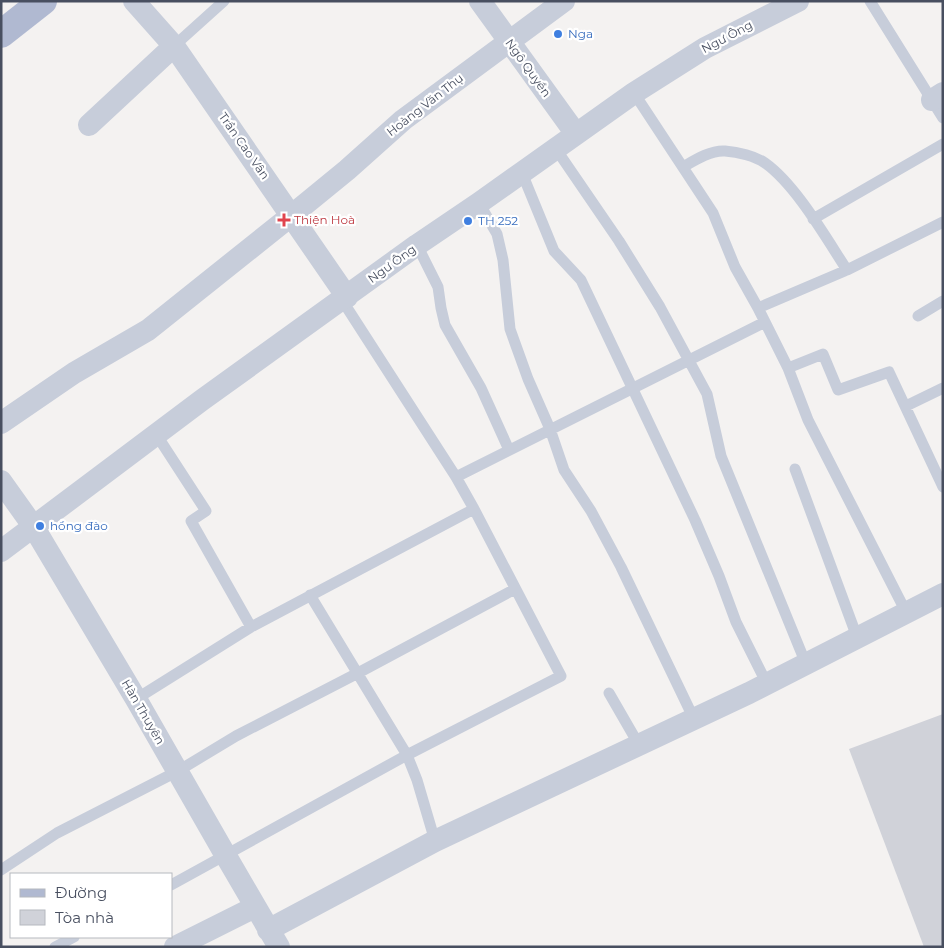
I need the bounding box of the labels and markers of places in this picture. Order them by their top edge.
place label: Nga [568,26,593,41]
marker: Nga [552,28,564,40]
place label: Thiện Hoà [294,212,355,227]
place label: TH 252 [478,213,518,228]
marker: Thiện Hoà [278,214,290,226]
marker: TH 252 [462,215,474,227]
place label: hồng đào [50,518,108,533]
marker: hồng đào [34,520,46,532]

